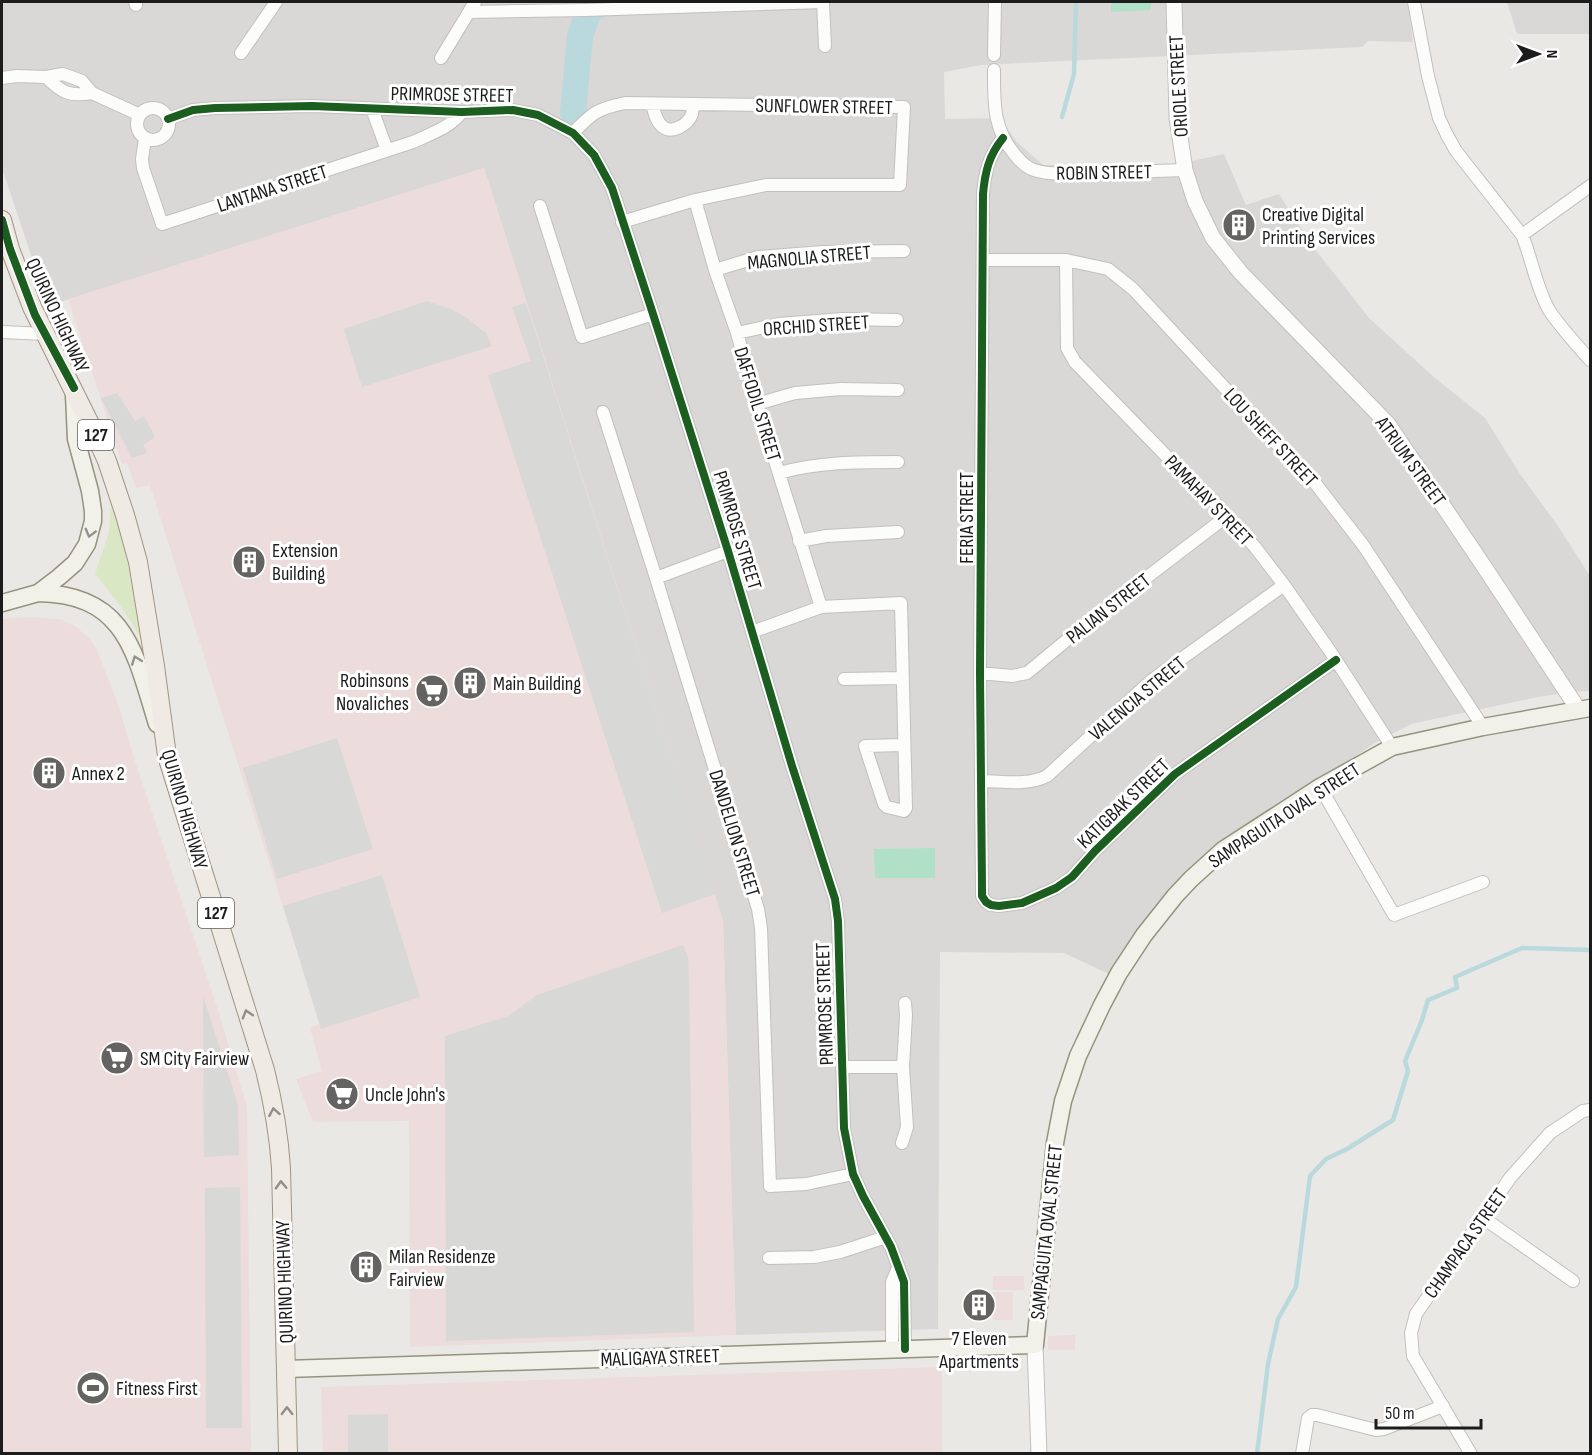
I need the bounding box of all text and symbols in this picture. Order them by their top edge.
north arrow [1508,24,1568,84]
street label: ORIOLE STREET [1164,34,1194,138]
text: N [1542,50,1561,58]
street label: PRIMROSE STREET [390,82,514,108]
street label: SUNFLOWER STREET [755,94,893,120]
street label: LANTANA STREET [214,160,330,218]
street label: ROBIN STREET [1056,160,1152,186]
place label: Creative Digital Printing Services [1262,203,1375,250]
building icon: Creative Digital Printing Services [1221,207,1257,243]
street label: MAGNOLIA STREET [746,241,872,275]
street label: QUIRINO HIGHWAY [20,254,94,377]
street label: ORCHID STREET [762,310,870,342]
street label: DAFFODIL STREET [728,344,786,464]
street label: LOU SHEFF STREET [1218,383,1322,492]
street label: ATRIUM STREET [1369,411,1451,511]
road number: 127 [78,420,114,450]
street label: PAMAHAY STREET [1159,450,1257,551]
street label: PRIMROSE STREET [708,468,766,593]
street label: FERIA STREET [955,472,979,564]
one-way arrow [85,527,97,538]
place label: Extension Building [272,539,338,586]
building icon: Extension Building [231,544,267,580]
street label: PALIAN STREET [1062,568,1156,649]
street label: VALENCIA STREET [1084,651,1191,746]
one-way arrow [131,655,143,666]
building icon: Main Building [452,665,488,701]
place label: Robinsons Novaliches [336,669,409,716]
place label: Main Building [493,672,581,696]
supermarket icon: Robinsons Novaliches [414,673,450,709]
street label: QUIRINO HIGHWAY [156,747,213,872]
street label: KATIGBAK STREET [1073,754,1175,854]
building icon: Annex 2 [31,755,67,791]
street label: SAMPAGUITA OVAL STREET [1204,758,1365,874]
place label: Annex 2 [71,762,125,786]
street label: DANDELION STREET [703,767,765,900]
road number: 127 [198,898,234,928]
street label: PRIMROSE STREET [811,942,839,1066]
one-way arrow [242,1009,255,1020]
supermarket icon: SM City Fairview [99,1040,135,1076]
place label: SM City Fairview [140,1047,249,1071]
supermarket icon: Uncle John's [324,1076,360,1112]
place label: Uncle John's [365,1083,446,1107]
one-way arrow [268,1107,281,1117]
street label: SAMPAGUITA OVAL STREET [1026,1143,1068,1321]
one-way arrow [275,1180,287,1189]
street label: CHAMPACA STREET [1419,1184,1513,1303]
street label: QUIRINO HIGHWAY [271,1219,299,1344]
place label: Milan Residenze Fairview [389,1245,496,1292]
building icon: Milan Residenze Fairview [348,1249,384,1285]
building icon: 7 Eleven Apartments [961,1287,997,1323]
place label: 7 Eleven Apartments [938,1327,1019,1374]
street label: MALIGAYA STREET [600,1344,720,1372]
sports icon: Fitness First [75,1370,111,1406]
place label: Fitness First [116,1377,198,1401]
scale bar [1376,1392,1481,1430]
text: 50 m [1385,1403,1415,1424]
one-way arrow [281,1407,293,1416]

